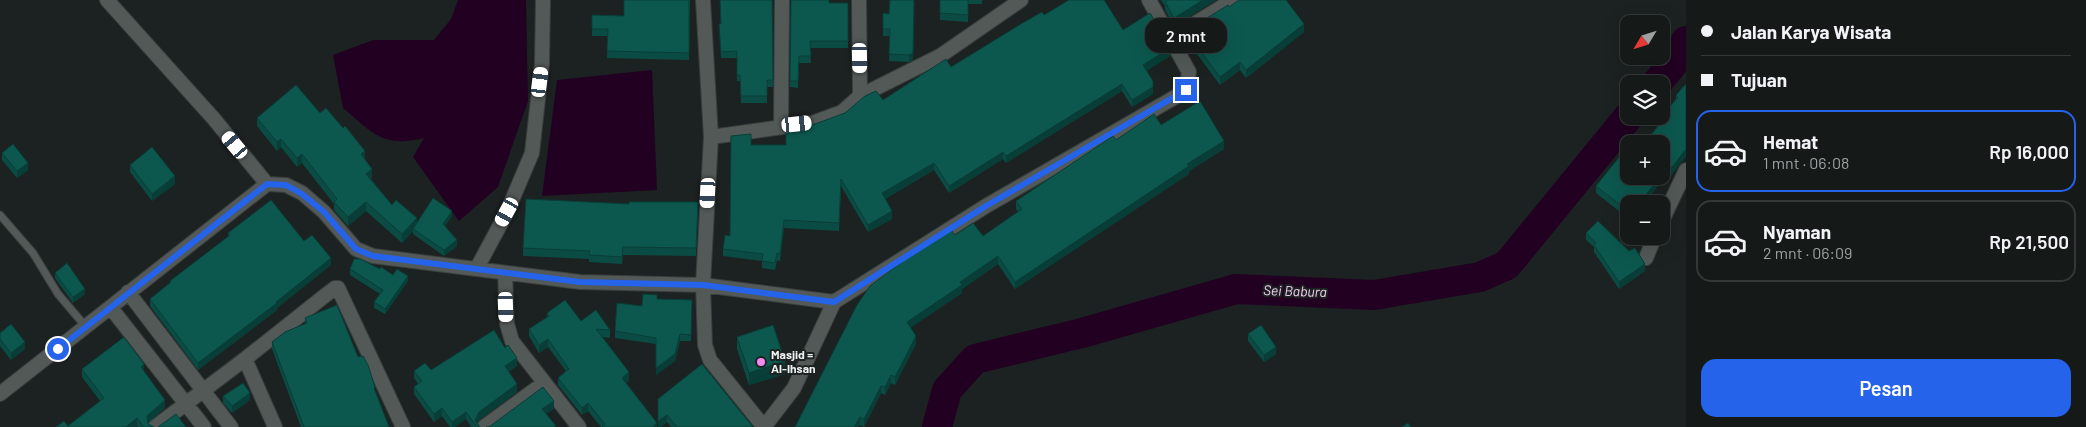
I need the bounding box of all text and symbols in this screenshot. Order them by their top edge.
north arrow [1620,15,1670,65]
map controls [1620,15,1670,245]
callout: 2 mnt [1145,18,1227,52]
text: Jalan Karya Wisata [1731,20,1891,43]
text: 2 mnt [1166,26,1206,45]
car [852,43,867,73]
car [530,66,549,98]
text: Tujuan [1731,68,1787,91]
button: layers [1620,75,1670,125]
route end [1175,79,1197,101]
car [781,115,812,133]
car [219,129,250,161]
icon: car [1703,129,1748,174]
text: Hemat [1763,130,1818,153]
button: + [1620,135,1670,185]
text: Rp 16,000 [1989,140,2069,163]
text: 1 mnt · 06:08 [1763,153,1849,172]
car [699,178,716,208]
car [493,195,520,229]
button: − [1620,195,1670,245]
icon: car [1703,219,1748,264]
text: Nyaman [1763,220,1831,243]
text: Rp 21,500 [1989,230,2069,253]
text: 2 mnt · 06:09 [1763,243,1852,262]
water label: Sei Babura [1263,281,1327,300]
car [497,292,514,322]
route start [47,338,69,360]
place label: Masjid = Al-Ihsan [771,347,816,375]
marker: Masjid = Al-Ihsan [755,356,767,368]
button: Pesan [1701,359,2071,417]

